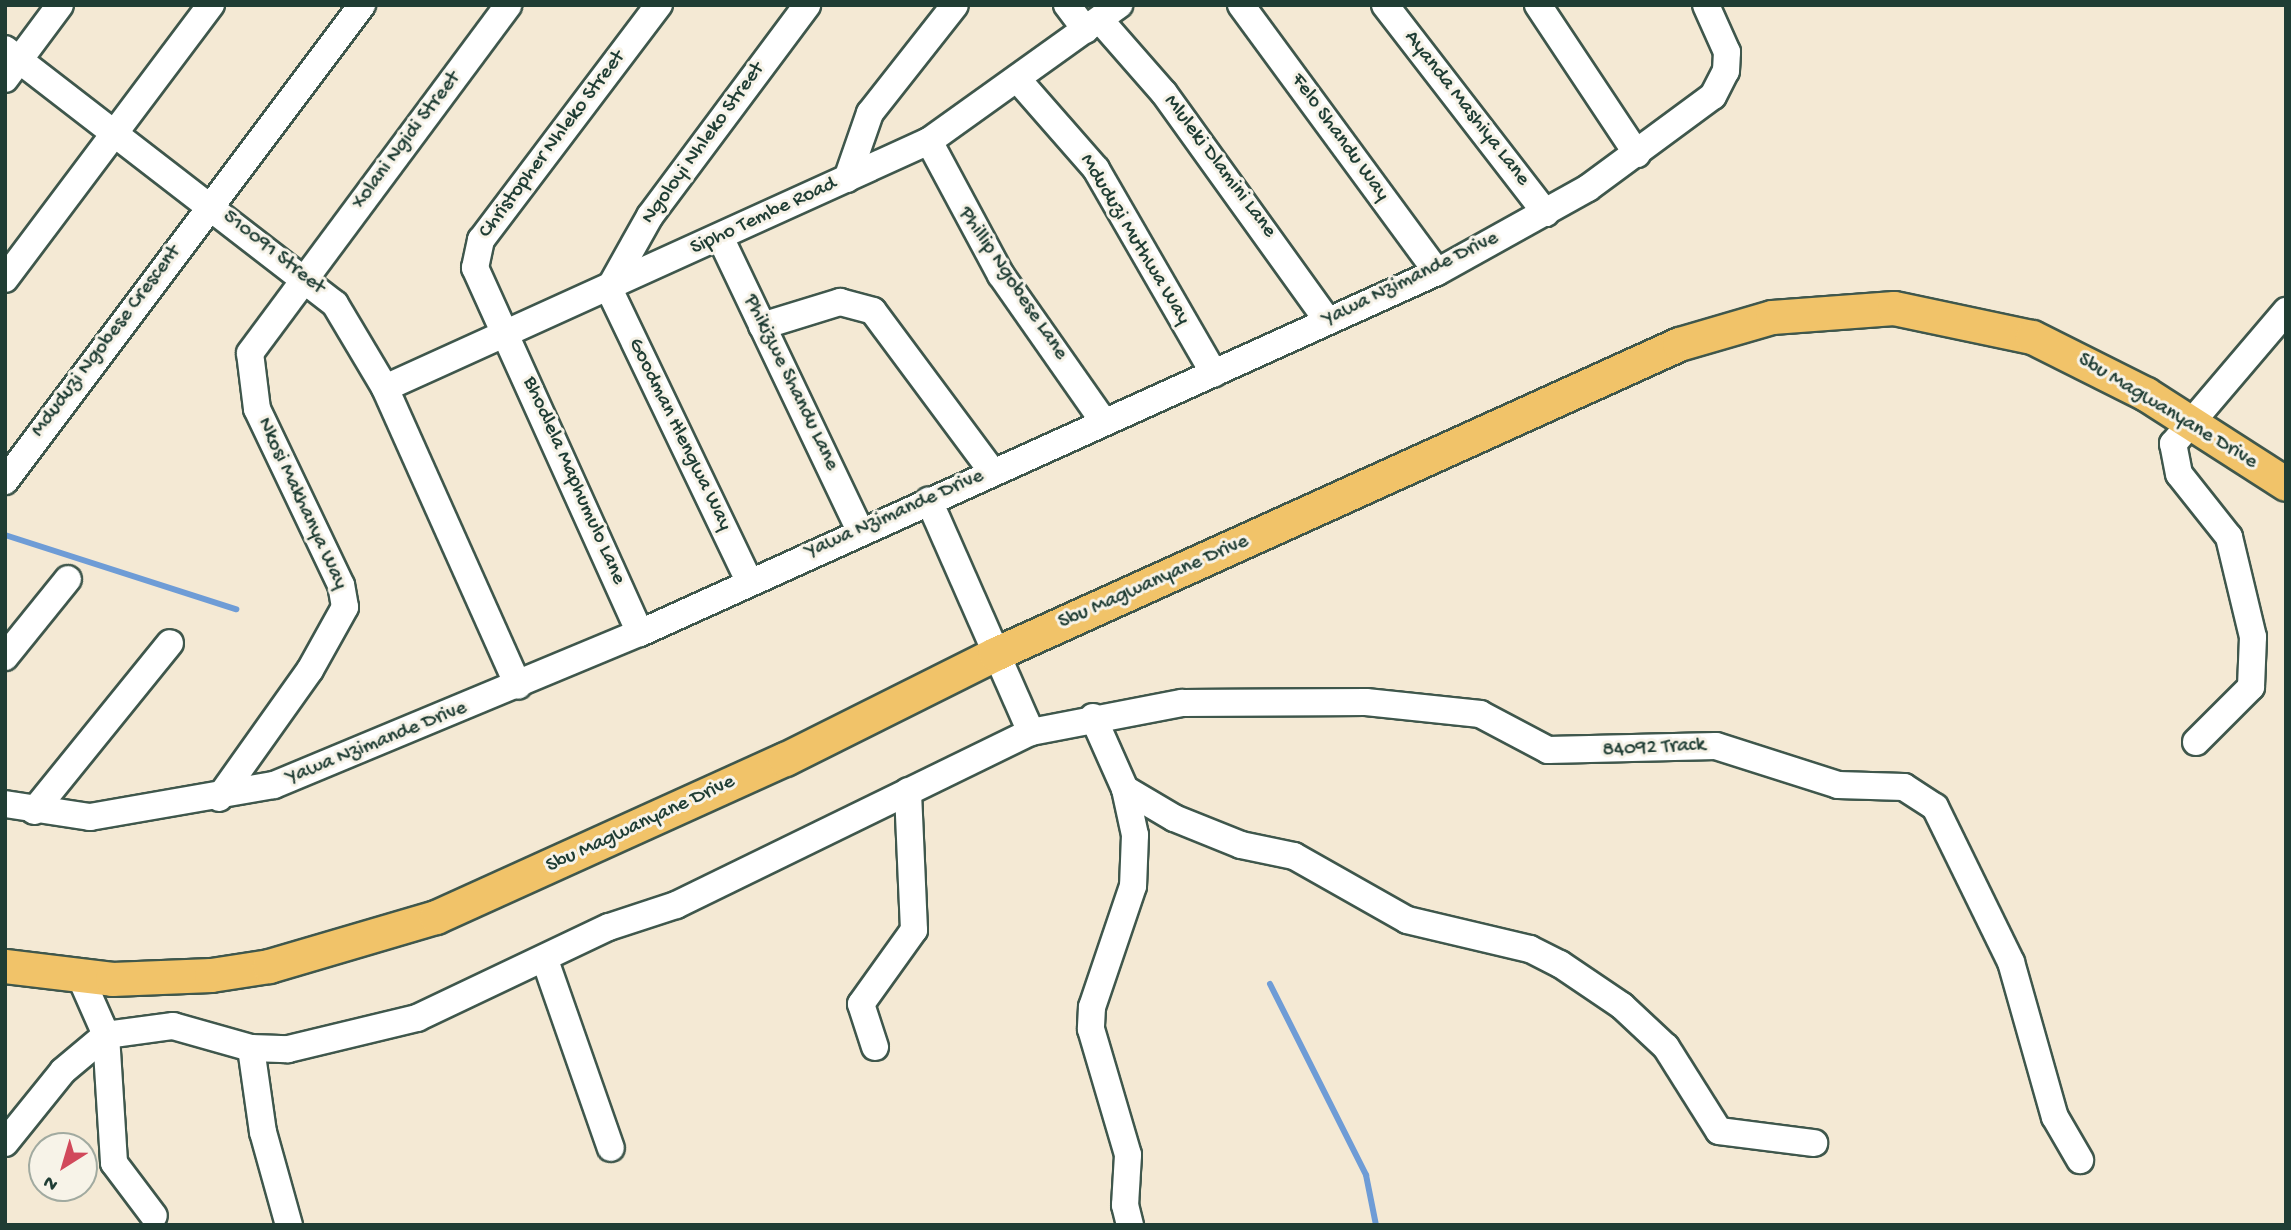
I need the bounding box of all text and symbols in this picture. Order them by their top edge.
street label: Ayanda Mashiya Lane [1398,26,1534,192]
street label: Christopher Nhleko Street [474,46,632,244]
street label: Ngoloyi Nhleko Street [637,58,771,230]
street label: Xolani Ngidi Street [347,67,467,215]
street label: Felo Shandu Way [1284,69,1394,207]
street label: Mluleki Dlamini Lane [1157,91,1281,243]
street label: Mduduzi Muthwa Way [1073,150,1195,330]
street label: Sipho Tembe Road [687,172,841,262]
street label: Phillip Ngobese Lane [952,203,1072,365]
street label: 510091 Street [217,205,329,301]
street label: Yawa Nzimande Drive [1319,227,1503,333]
street label: Mduduzi Ngobese Crescent [27,241,187,443]
street label: Phikizwe Shandu Lane [736,291,844,475]
street label: Goodman Hlengwa Way [621,335,737,535]
street label: Sbu Magwanyane Drive [2073,348,2261,476]
street label: Bhodlela Maphumulo Lane [516,373,630,589]
street label: Nkosi Makhanya Way [250,414,352,594]
street label: Yawa Nzimande Drive [802,464,988,566]
street label: Sbu Magwanyane Drive [1055,530,1253,636]
street label: Yawa Nzimande Drive [283,696,471,792]
street label: 84092 Track [1602,734,1706,764]
street label: Sbu Magwanyane Drive [543,770,739,880]
north arrow [28,1132,98,1202]
text: N [39,1170,63,1195]

